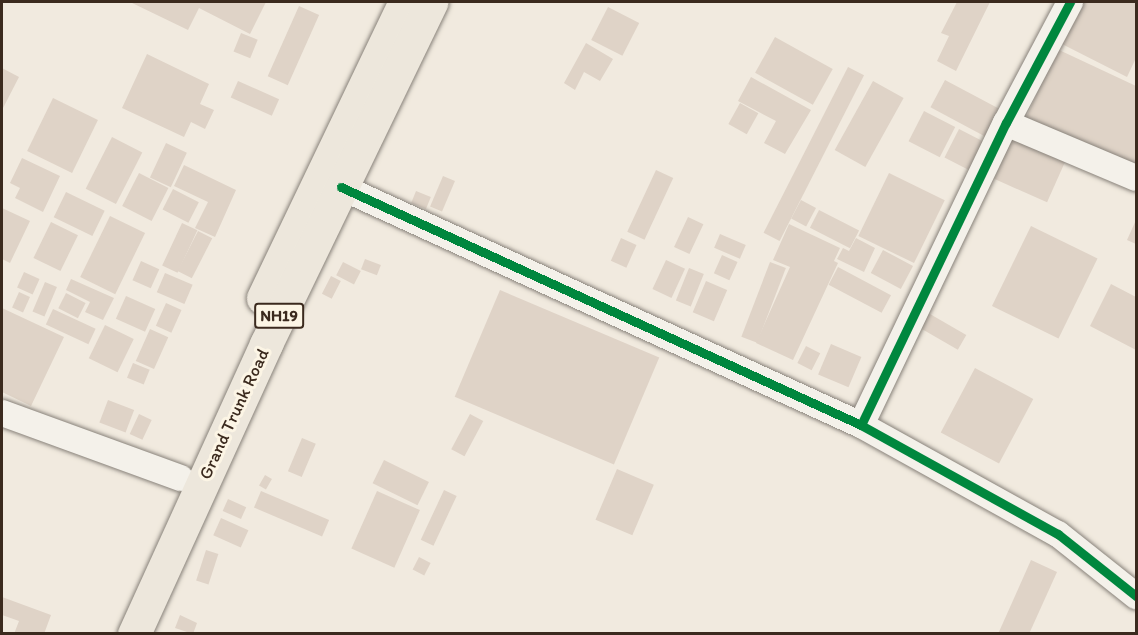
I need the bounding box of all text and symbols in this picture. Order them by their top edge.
road number: NH19 [254,303,304,329]
street label: Grand Trunk Road [195,346,273,482]

